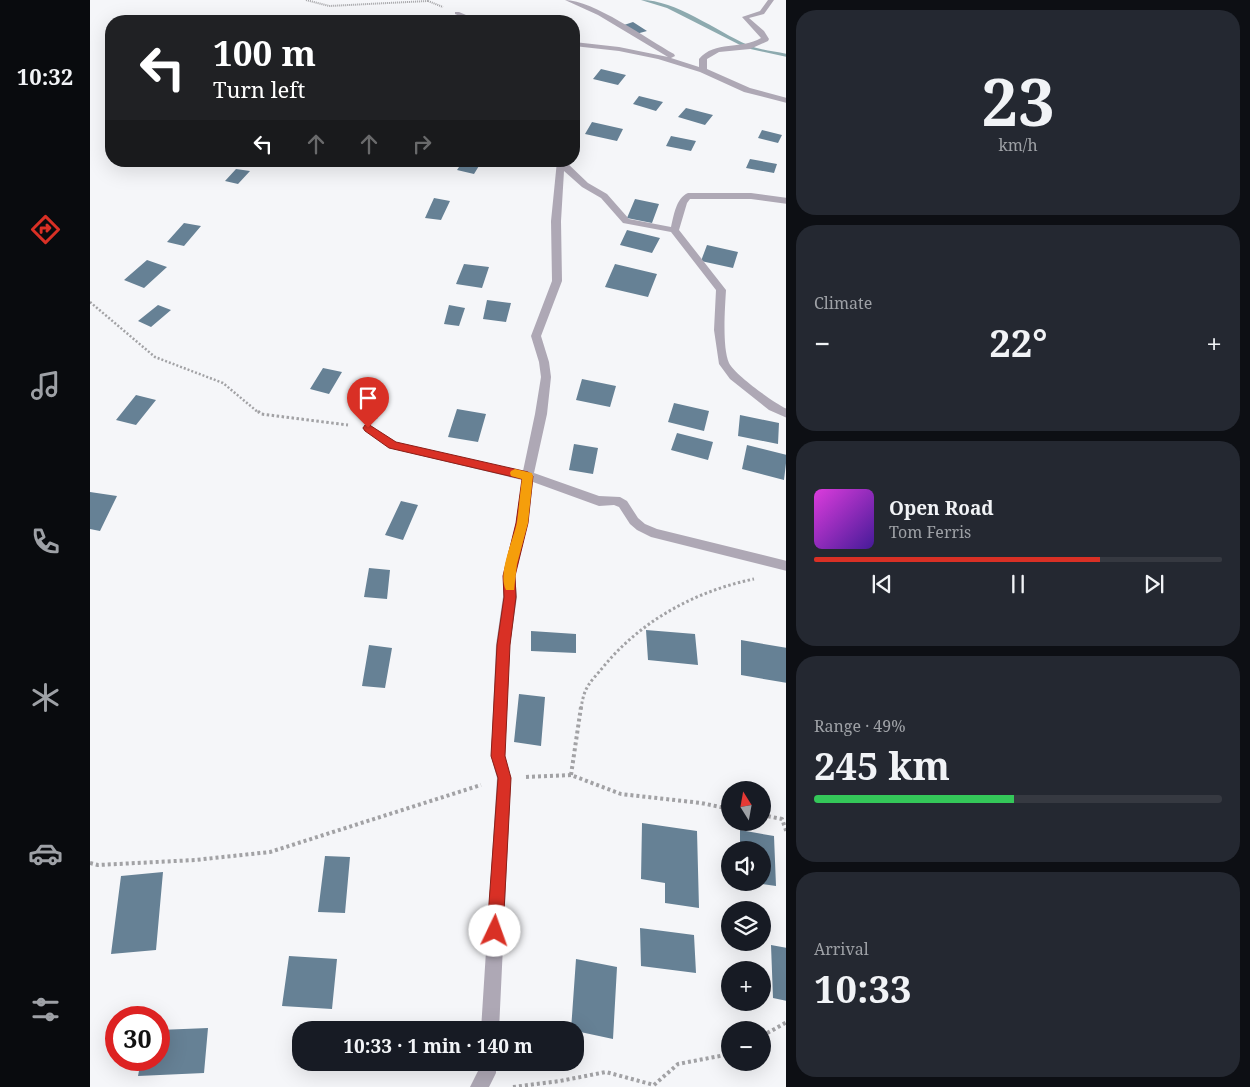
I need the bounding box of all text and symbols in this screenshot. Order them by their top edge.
text: 100 m [213,29,316,76]
icon: left [130,35,195,100]
text: 23 [981,57,1055,145]
text: 10:32 [17,61,73,91]
text: Turn left [213,74,305,104]
icon: left [249,130,277,158]
icon: ahead [302,130,330,158]
icon: ahead [355,130,383,158]
icon: right [408,130,436,158]
text: km/h [998,134,1038,156]
icon: directions [28,212,63,247]
text: Climate [814,292,872,314]
text: 22° [989,316,1047,368]
text: − [814,324,830,362]
text: + [1206,324,1222,362]
icon: music [28,368,63,403]
pin [347,377,389,428]
icon: arrive [354,384,382,412]
text: Open Road [889,495,994,521]
text: Tom Ferris [889,521,971,543]
icon: phone [28,524,63,559]
icon: previous [868,570,896,598]
icon: pause [1004,570,1032,598]
icon: next [1140,570,1168,598]
icon: climate [28,680,63,715]
text: Range · 49% [814,715,906,737]
text: 245 km [814,739,950,791]
north arrow [721,781,771,831]
map controls [721,781,771,1071]
icon: car [28,836,63,871]
button: sound [721,841,771,891]
button: layers [721,901,771,951]
position arrow [468,904,520,956]
text: Arrival [814,938,869,960]
button: + [721,961,771,1011]
text: 10:33 [814,962,911,1014]
icon: filters [28,992,63,1027]
speed limit sign: 30 [105,1006,170,1071]
button: − [721,1021,771,1071]
text: 10:33 · 1 min · 140 m [343,1033,533,1059]

